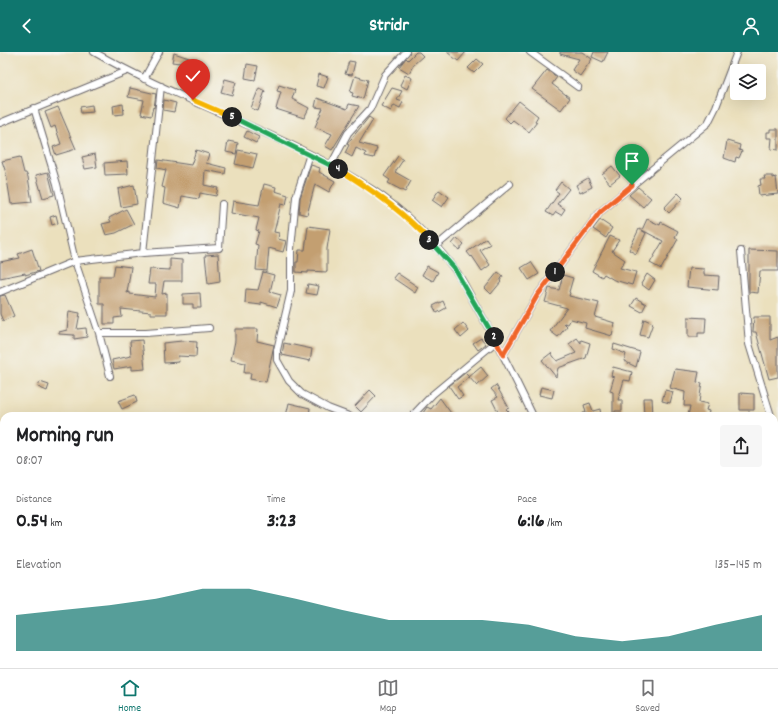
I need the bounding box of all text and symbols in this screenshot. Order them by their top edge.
text: Stridr [369,14,409,39]
icon: back [16,15,38,37]
icon: person [740,15,762,37]
pin [176,59,210,100]
map controls [730,64,766,100]
button: layers [730,64,766,100]
icon: check [182,65,204,87]
pin: 5 [222,107,242,127]
text: 5 [229,109,235,125]
pin [615,144,649,185]
icon: arrive [621,150,643,172]
pin: 4 [328,159,348,179]
text: 4 [336,161,340,177]
pin: 3 [419,230,439,250]
text: 3 [427,232,431,248]
pin: 1 [545,262,565,282]
text: 1 [554,264,556,280]
pin: 2 [484,327,504,347]
text: 2 [492,329,496,345]
text: Morning run [16,421,114,452]
button: share [720,425,762,467]
text: 08:07 [16,452,43,471]
text: Distance [16,492,52,508]
text: Time [267,492,285,508]
text: Pace [517,492,537,508]
text: 0.54 [16,508,48,536]
text: 3:23 [267,508,296,536]
text: 6:16 [517,508,545,536]
text: km [48,516,62,532]
text: /km [545,516,562,532]
text: Elevation [16,556,61,575]
text: 135–145 m [715,556,762,575]
tab: Home [118,677,141,717]
tab: Map [377,677,399,717]
tab: Saved [635,677,660,717]

